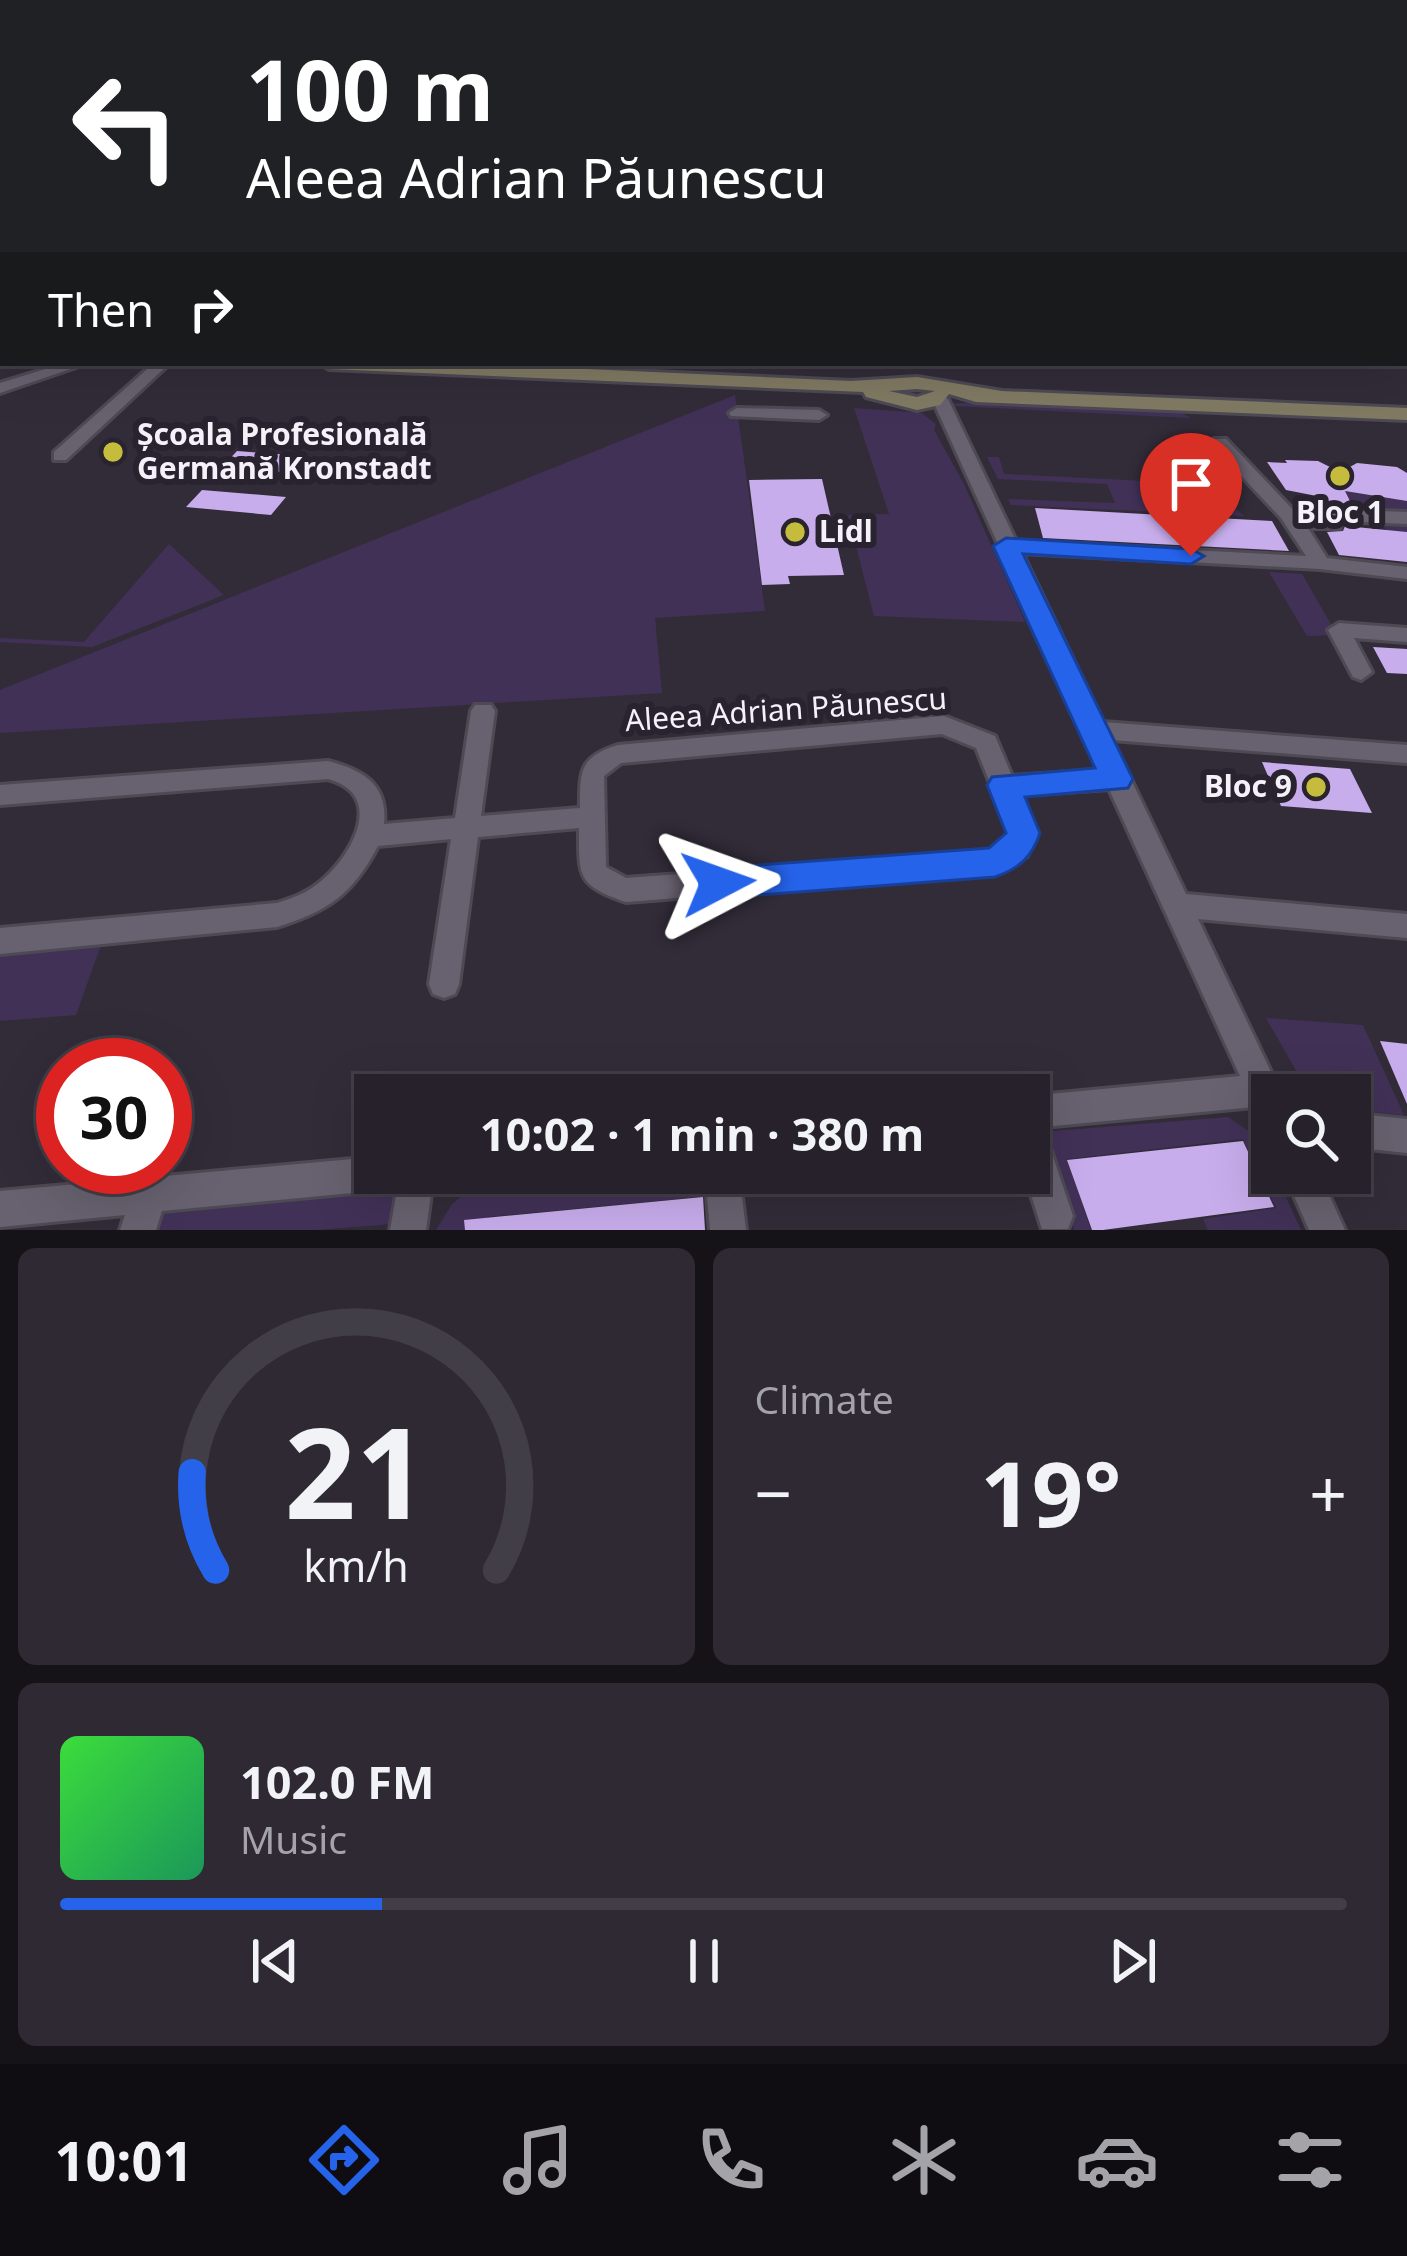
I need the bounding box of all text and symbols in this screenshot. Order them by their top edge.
text: 100 m [246,31,494,146]
icon: left [48,48,204,204]
text: Aleea Adrian Păunescu [246,140,827,214]
icon: right [178,276,244,342]
text: Then [48,279,154,340]
place label: Școala Profesională Germană Kronstadt [137,413,432,488]
pin [1140,433,1242,556]
marker: Școala Profesională Germană Kronstadt [100,439,126,465]
icon: arrive [1158,451,1224,517]
marker: Bloc 1 [1327,463,1353,489]
place label: Bloc 1 [1296,491,1384,532]
place label: Lidl [819,510,873,551]
marker: Lidl [782,519,808,545]
street label: Aleea Adrian Păunescu [624,677,948,740]
place label: Bloc 9 [1204,765,1292,806]
marker: Bloc 9 [1303,774,1329,800]
position arrow [655,820,781,946]
speed limit sign: 30 [36,1038,192,1194]
map controls [1251,1074,1371,1194]
button: search [1251,1074,1371,1194]
text: 10:02 · 1 min · 380 m [480,1103,924,1164]
text: Climate [755,1372,894,1425]
text: 21 [285,1386,428,1556]
text: 19° [980,1431,1121,1553]
text: − [755,1447,792,1537]
text: + [1309,1447,1347,1537]
text: km/h [304,1535,409,1594]
text: 102.0 FM [240,1751,434,1812]
text: Music [240,1812,347,1865]
icon: previous [242,1928,308,1994]
icon: pause [671,1928,737,1994]
icon: next [1100,1928,1166,1994]
icon: directions [302,2118,386,2202]
icon: music [496,2118,580,2202]
icon: phone [689,2118,773,2202]
icon: climate [882,2118,966,2202]
icon: car [1075,2118,1159,2202]
icon: filters [1268,2118,1352,2202]
text: 10:01 [55,2123,193,2197]

